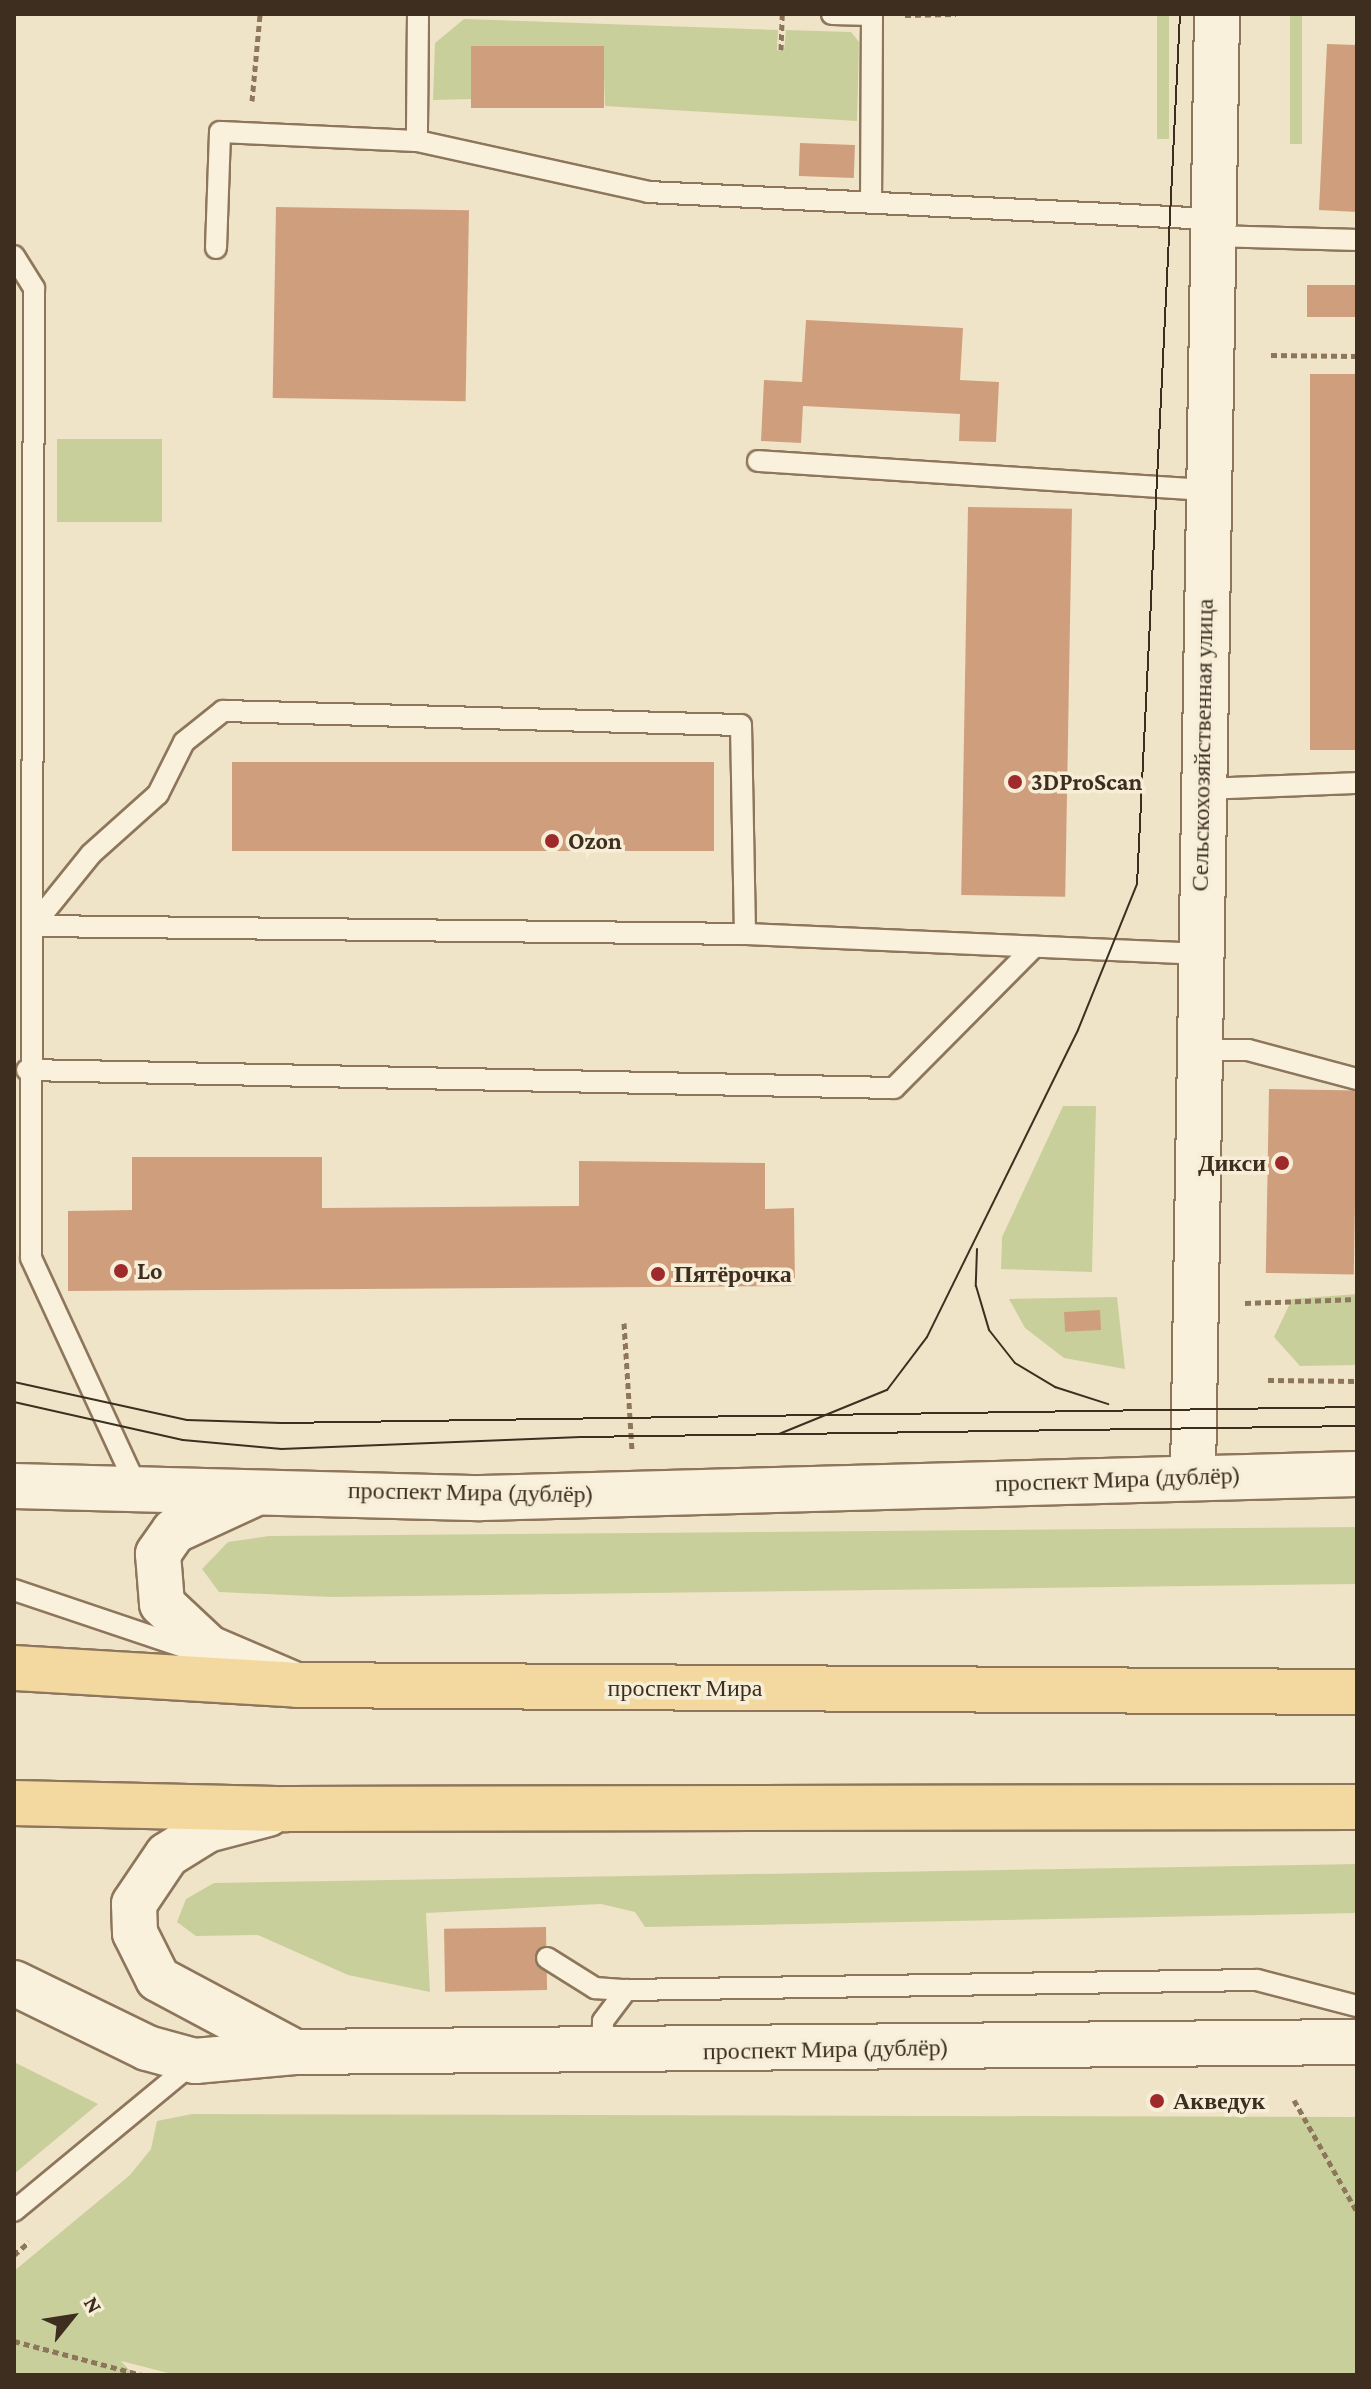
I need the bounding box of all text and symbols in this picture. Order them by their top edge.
street label: Сельскохозяйственная улица [1185,598,1219,892]
place label: 3DProScan [1031,768,1142,796]
marker: 3DProScan [1006,773,1024,791]
place label: Ozon [568,827,622,855]
marker: Ozon [543,832,561,850]
place label: Дикси [1198,1149,1266,1177]
marker: Дикси [1273,1154,1291,1172]
place label: Lo [137,1257,162,1285]
place label: Пятёрочка [674,1260,792,1288]
marker: Lo [112,1262,130,1280]
marker: Пятёрочка [649,1265,667,1283]
street label: проспект Мира (дублёр) [994,1460,1242,1498]
street label: проспект Мира (дублёр) [348,1475,594,1509]
street label: проспект Мира [608,1674,762,1702]
street label: проспект Мира (дублёр) [703,2032,949,2066]
place label: Акведук [1173,2087,1265,2115]
marker: Акведук [1148,2092,1166,2110]
north arrow [32,2277,112,2357]
text: N [79,2292,108,2317]

